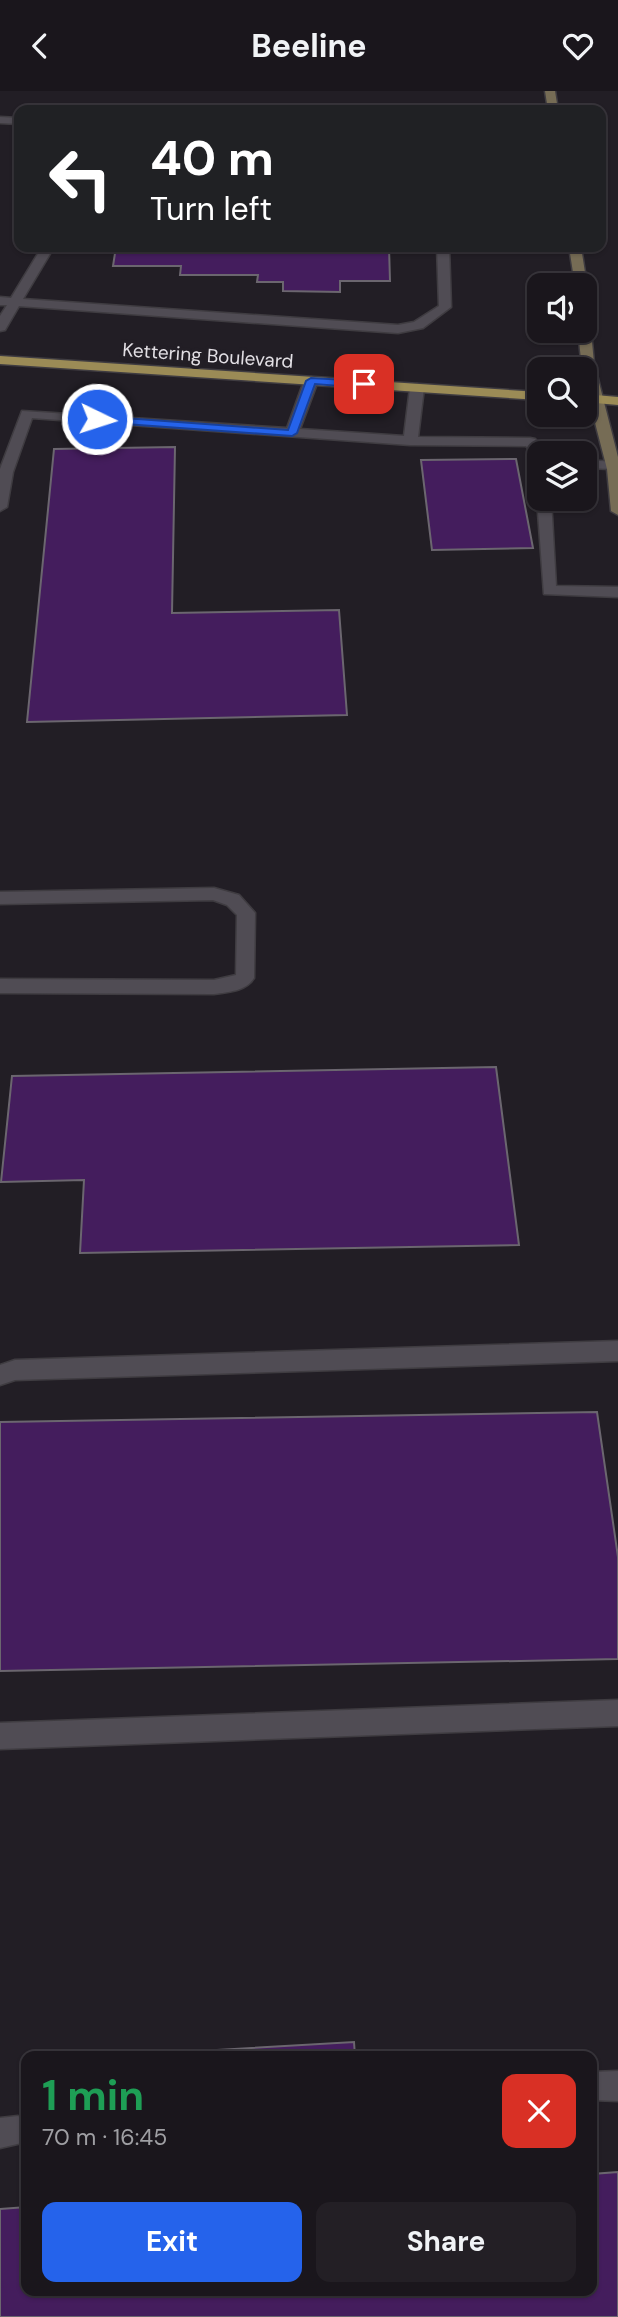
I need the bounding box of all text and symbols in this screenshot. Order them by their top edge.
text: Beeline [251,25,367,67]
icon: back [21,27,59,65]
icon: heart [559,27,597,65]
text: 40 m [150,126,274,190]
icon: left [35,133,126,224]
text: Turn left [150,188,272,230]
map controls [527,273,597,511]
button: sound [527,273,597,343]
street label: Kettering Boulevard [122,337,294,374]
pin [334,354,394,414]
button: search [527,357,597,427]
icon: arrive [345,365,383,403]
position arrow [60,382,134,456]
button: layers [527,441,597,511]
text: 1 min [42,2068,144,2123]
button: close [502,2074,576,2148]
text: 70 m · 16:45 [42,2122,167,2152]
button: Exit [42,2202,302,2282]
button: Share [316,2202,576,2282]

